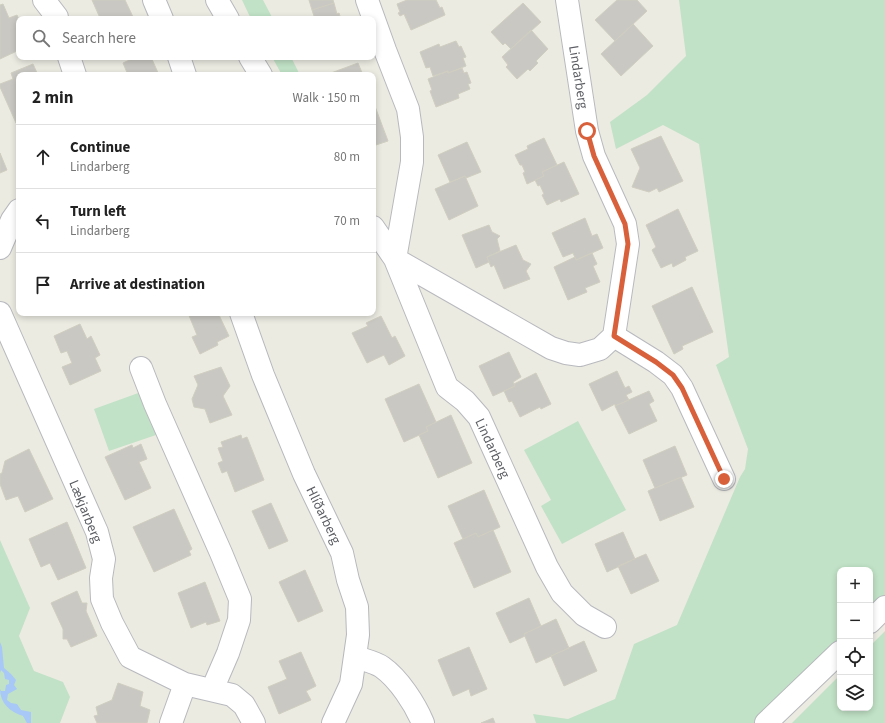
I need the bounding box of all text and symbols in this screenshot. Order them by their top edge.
search box [16,16,376,60]
icon: search [30,27,52,49]
text: Search here [62,28,136,49]
street label: Lindarberg [563,44,593,110]
text: 2 min [32,86,73,110]
text: Walk · 150 m [292,89,360,107]
route start [578,122,596,140]
text: Continue [70,137,130,158]
icon: ahead [32,146,54,168]
text: 80 m [334,148,360,166]
text: Lindarberg [70,158,129,176]
text: Turn left [70,201,126,222]
icon: left [32,210,54,232]
text: 70 m [334,212,360,230]
text: Lindarberg [70,222,129,240]
icon: arrive [32,274,54,296]
text: Arrive at destination [70,274,205,295]
street label: Lindarberg [469,415,515,482]
route end [715,470,733,488]
street label: Lækjarberg [63,477,107,546]
street label: Hlíðarberg [301,483,346,548]
map controls [837,567,873,711]
button: + [837,567,873,603]
button: − [837,603,873,639]
button: locate [837,639,873,675]
button: layers [837,675,873,711]

